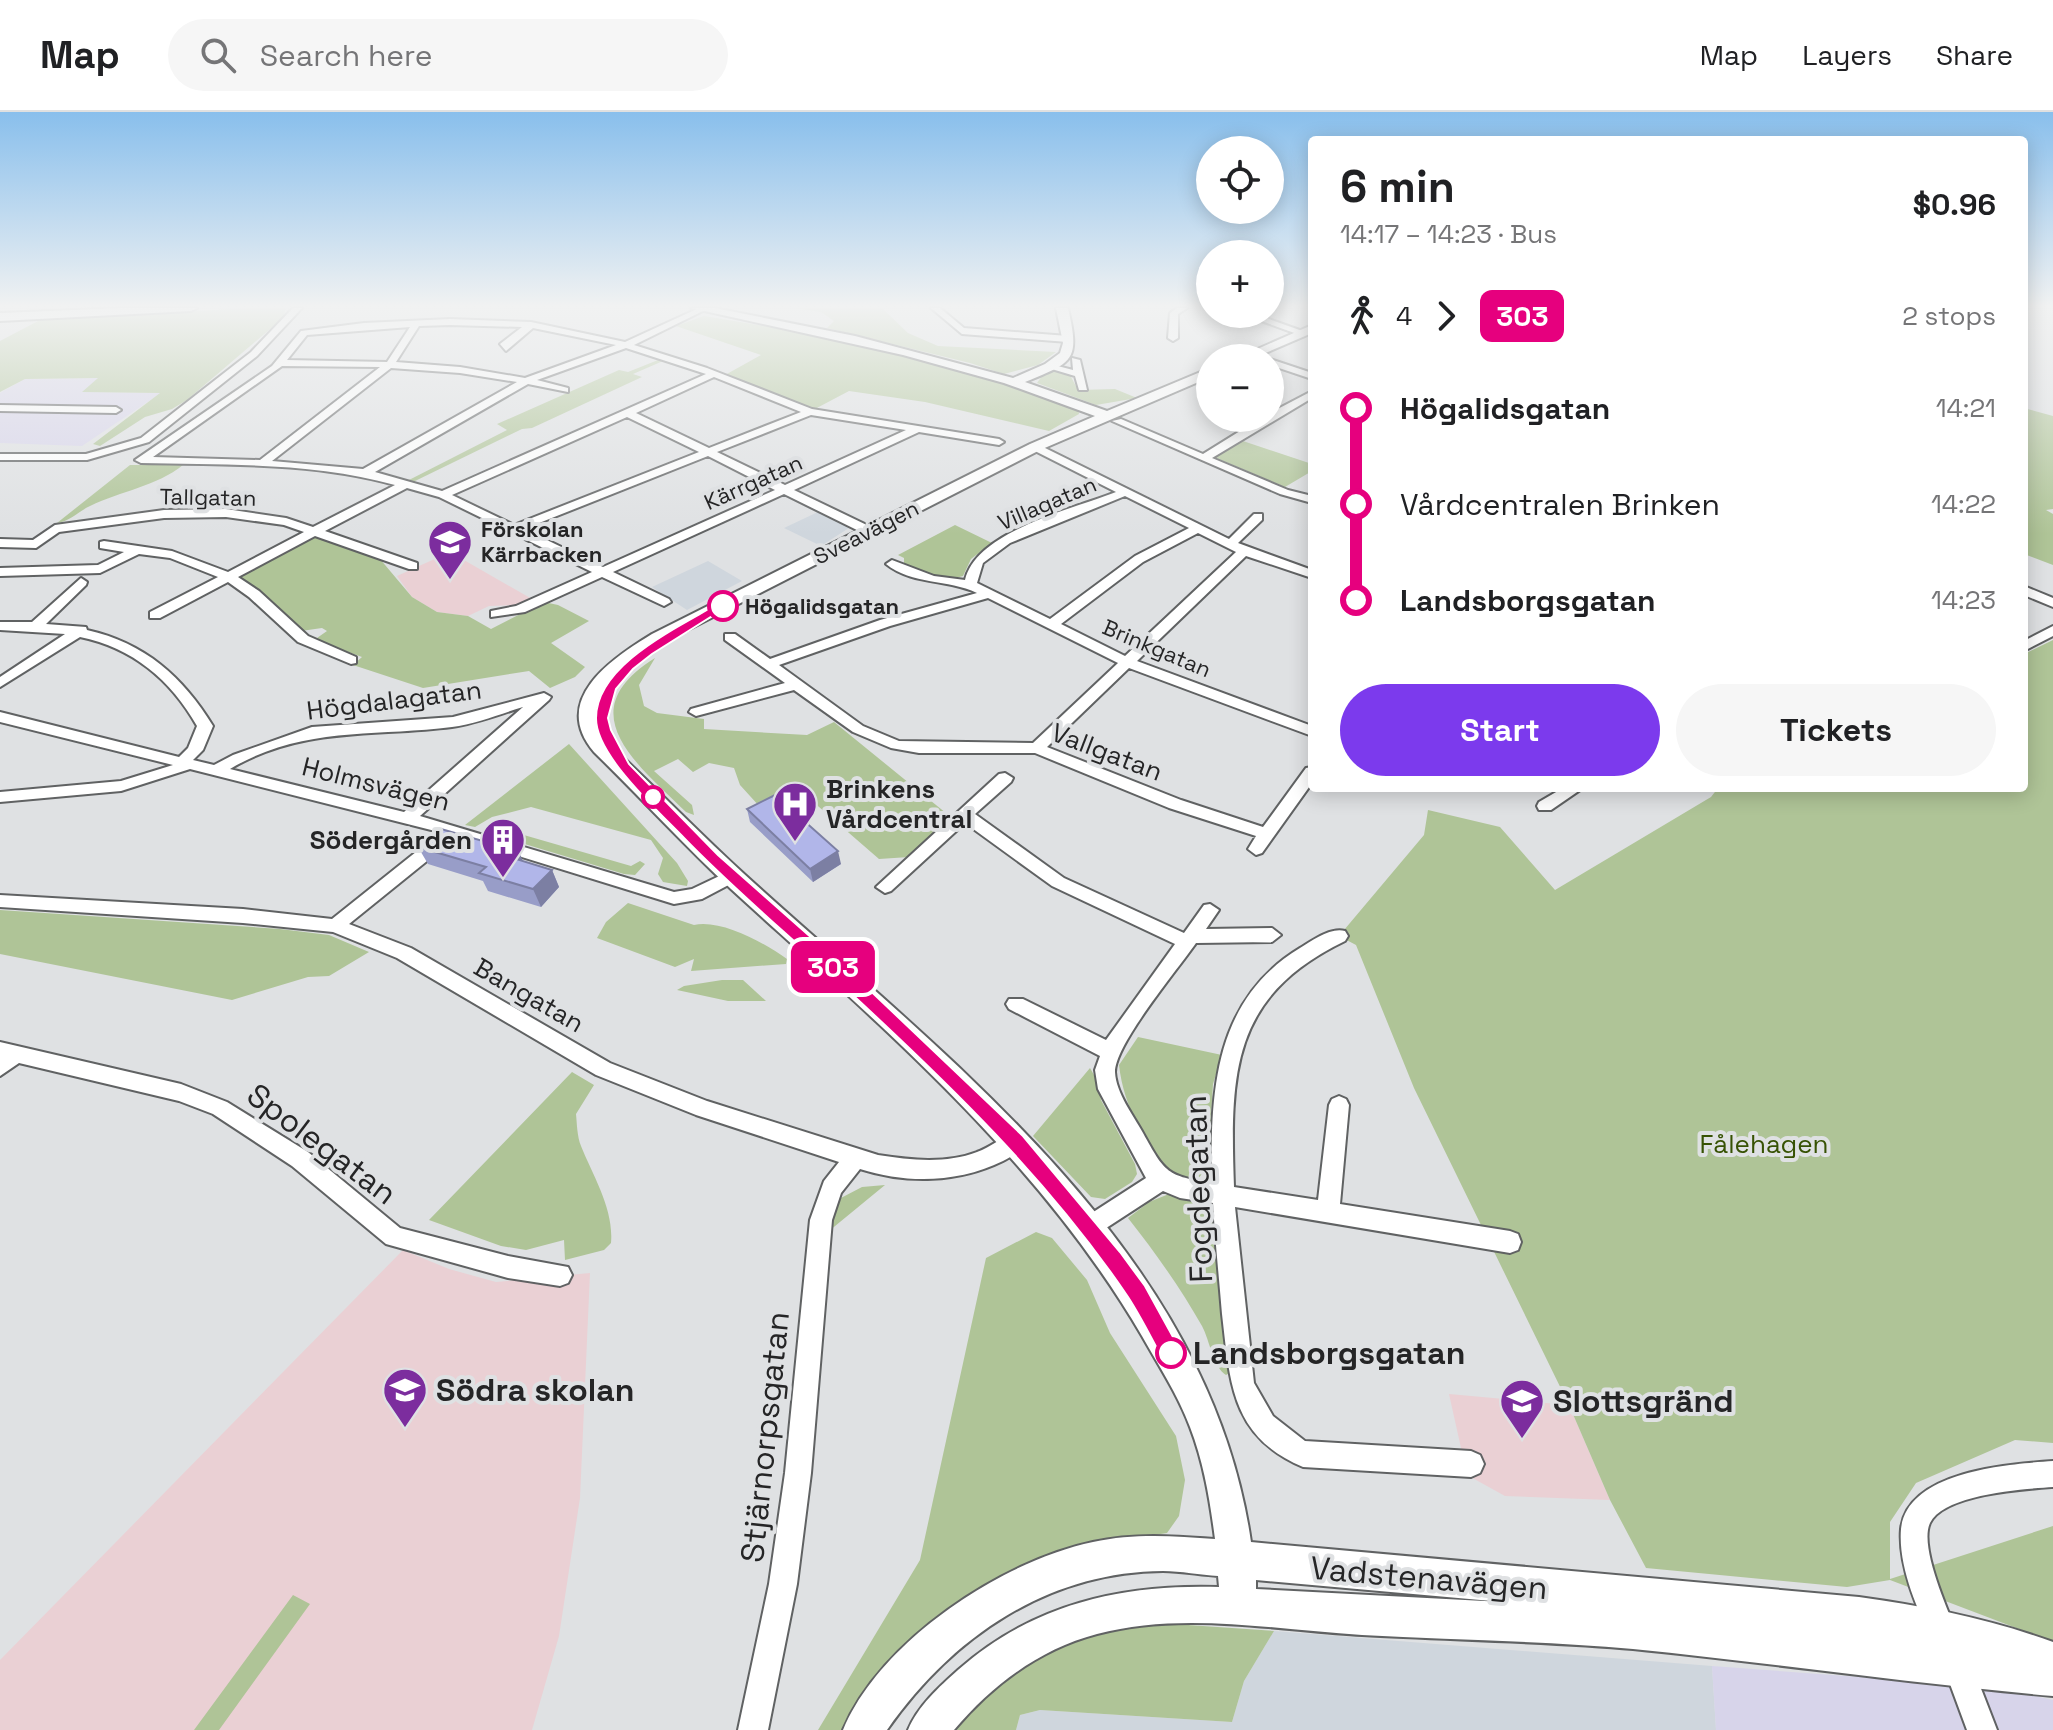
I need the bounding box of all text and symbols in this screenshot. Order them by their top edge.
search box [168,19,728,91]
text: Map [40,31,120,79]
icon: search [196,33,240,77]
text: Search here [260,36,433,75]
text: Map [1700,37,1758,73]
text: Layers [1802,37,1892,73]
text: Share [1936,37,2013,73]
map controls [1196,136,1284,432]
button: locate [1196,136,1284,224]
text: 6 min [1340,159,1455,215]
text: $0.96 [1913,185,1996,224]
text: 14:17 – 14:23 · Bus [1340,217,1557,251]
button: + [1196,240,1284,328]
icon: walk [1340,294,1384,338]
icon: forward [1424,294,1468,338]
text: 303 [1496,298,1548,334]
text: 4 [1396,299,1412,333]
text: 2 stops [1902,299,1996,333]
button: − [1196,344,1284,432]
text: Högalidsgatan [1400,389,1610,428]
text: 14:21 [1936,391,1996,425]
street label: Kärrgatan [700,448,806,516]
street label: Villagatan [993,470,1101,536]
street label: Tallgatan [159,482,257,512]
text: Vårdcentralen Brinken [1400,485,1720,524]
text: 14:22 [1931,487,1996,521]
street label: Sveavägen [809,494,923,570]
place label: Förskolan Kärrbacken [481,515,602,568]
school or university icon: Förskolan Kärrbacken [426,518,474,581]
text: Landsborgsgatan [1400,581,1656,620]
text: 14:23 [1931,583,1996,617]
marker: Högalidsgatan [708,591,738,621]
place label: Högalidsgatan [745,592,899,620]
street label: Brinkgatan [1098,613,1216,683]
street label: Högdalagatan [305,672,483,728]
button: Start [1340,684,1660,776]
button: Tickets [1676,684,1996,776]
street label: Vallgatan [1047,715,1167,789]
street label: Holmsvägen [298,749,454,819]
place label: Brinkens Vårdcentral [826,772,972,836]
hospital icon: Brinkens Vårdcentral [771,780,819,843]
unlabelled marker [642,786,664,808]
building icon: Södergården [479,816,527,879]
place label: Södergården [310,823,472,857]
line badge: 303 [787,941,879,993]
text: 303 [807,949,859,985]
street label: Bangatan [468,950,590,1040]
street label: Spolegatan [239,1075,405,1213]
street label: Fogdegatan [1175,1095,1221,1283]
park label: Fålehagen [1699,1127,1829,1161]
street label: Stjärnorpsgatan [732,1309,798,1565]
place label: Landsborgsgatan [1193,1333,1466,1373]
marker: Landsborgsgatan [1156,1338,1186,1368]
school or university icon: Södra skolan [381,1366,429,1429]
place label: Södra skolan [436,1370,634,1410]
school or university icon: Slottsgränd [1498,1377,1546,1440]
place label: Slottsgränd [1553,1381,1734,1421]
street label: Vadstenavägen [1309,1548,1549,1608]

